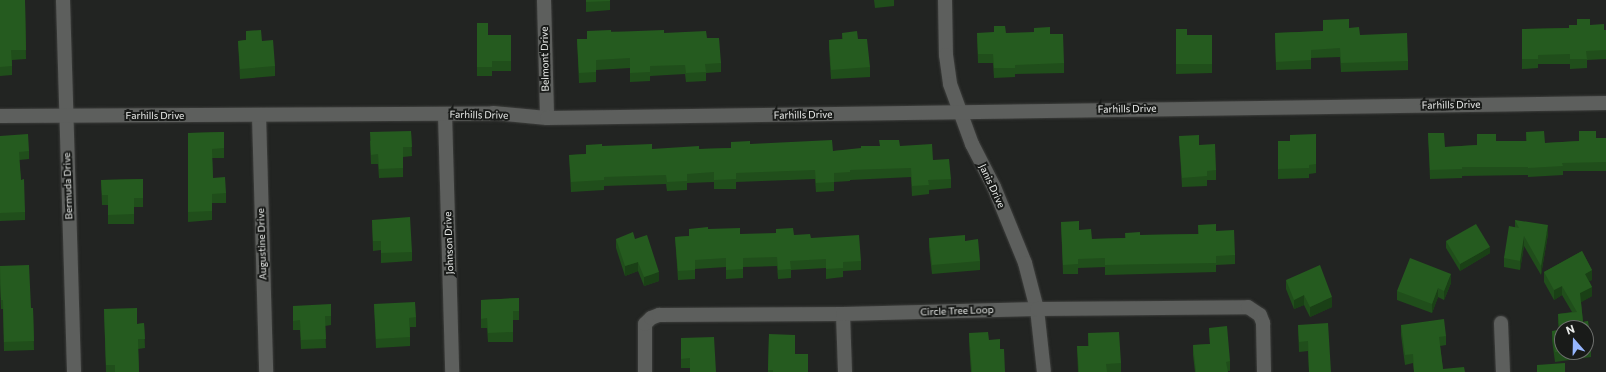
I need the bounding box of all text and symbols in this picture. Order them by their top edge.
street label: Belmont Drive [538,26,552,92]
street label: Farhills Drive [1422,98,1480,112]
street label: Farhills Drive [1098,102,1156,116]
street label: Farhills Drive [450,108,508,122]
street label: Farhills Drive [774,108,832,122]
street label: Farhills Drive [126,110,184,122]
street label: Bermuda Drive [61,152,75,220]
street label: Janis Drive [977,162,1007,210]
street label: Augustine Drive [255,208,269,280]
street label: Johnson Drive [442,211,456,275]
street label: Circle Tree Loop [920,304,994,318]
north arrow [1554,320,1594,360]
text: N [1564,322,1576,337]

